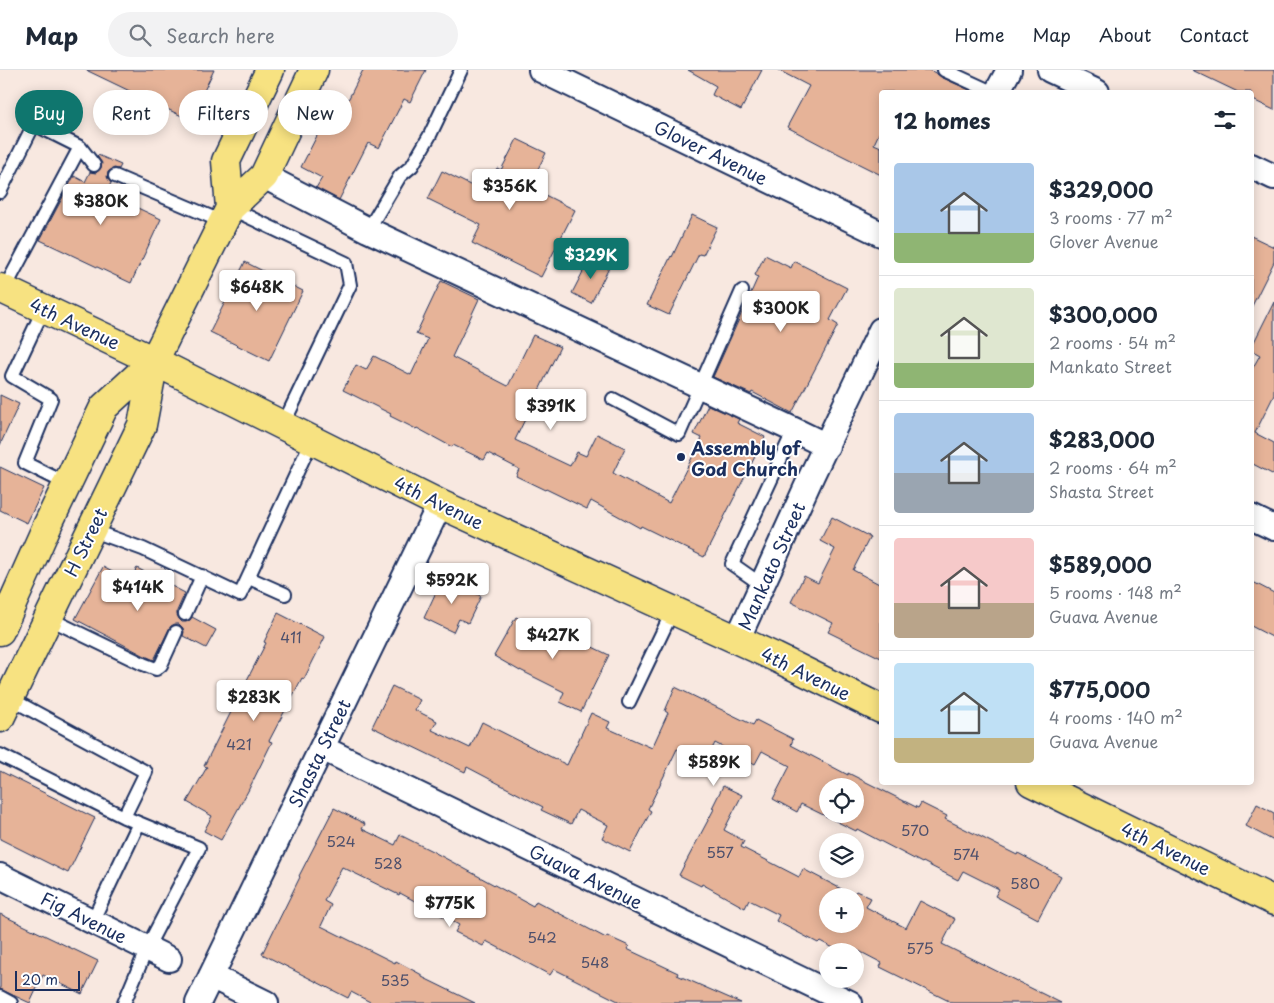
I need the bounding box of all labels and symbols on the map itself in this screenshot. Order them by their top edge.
street label: Glover Avenue [650,113,772,191]
pin: $356K [475,168,545,211]
pin: $380K [66,184,136,226]
pin: $329K [556,238,626,280]
pin: $648K [222,270,292,312]
street label: 4th Avenue [25,290,125,356]
pin: $300K [746,290,816,333]
pin: $391K [516,388,586,431]
place label: Assembly of God Church [690,434,802,482]
marker: Assembly of God Church [675,451,687,463]
street label: 4th Avenue [390,469,489,535]
street label: Mankato Street [731,497,811,635]
street label: H Street [57,503,113,581]
pin: $592K [417,562,487,605]
pin: $414K [103,570,173,612]
pin: $427K [518,618,588,660]
house number: 411 [280,625,302,648]
street label: 4th Avenue [757,640,856,706]
pin: $283K [219,680,289,722]
street label: Shasta Street [281,694,357,812]
house number: 421 [226,732,252,755]
pin: $589K [679,744,749,787]
street label: 4th Avenue [1117,815,1216,881]
house number: 570 [901,818,929,841]
house number: 524 [326,829,356,852]
street label: Guava Avenue [525,837,647,915]
house number: 557 [706,840,734,863]
house number: 574 [952,842,980,865]
house number: 528 [373,851,403,874]
house number: 580 [1010,871,1040,894]
street label: Fig Avenue [36,884,132,950]
pin: $775K [415,886,485,928]
house number: 542 [527,925,557,948]
house number: 575 [906,936,934,959]
house number: 548 [581,950,609,973]
scale bar [15,968,80,991]
house number: 535 [380,968,410,991]

